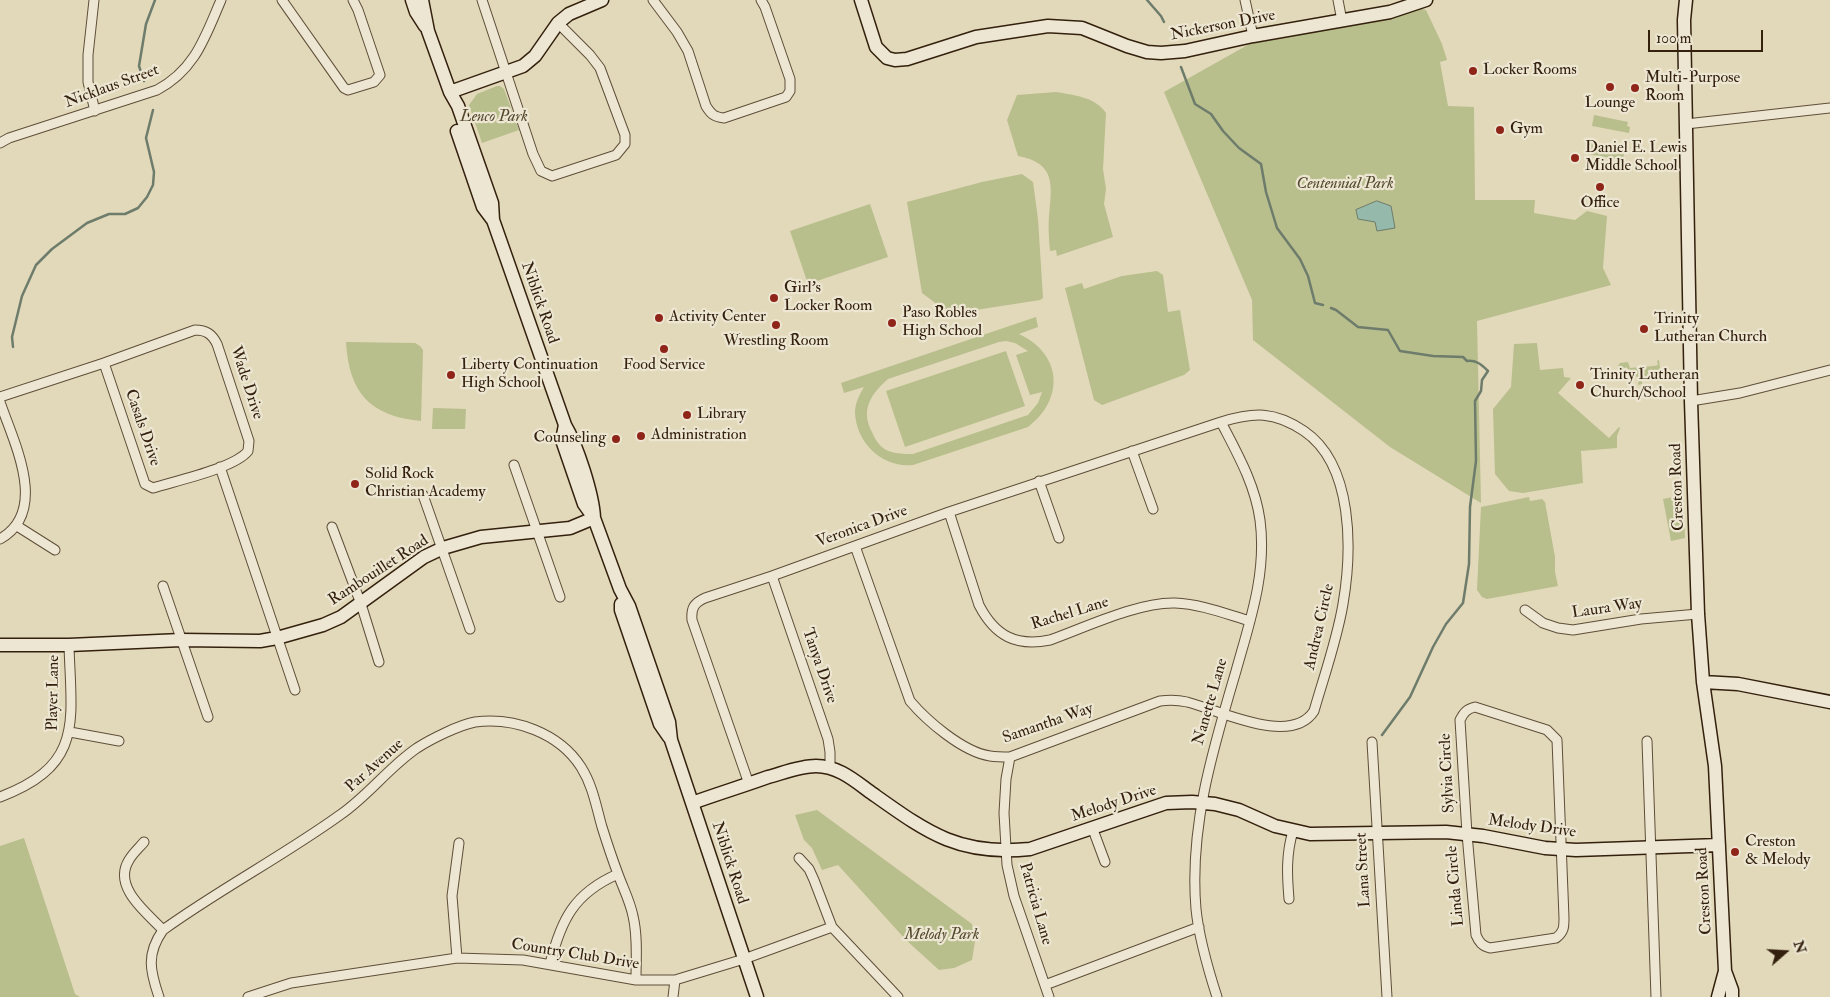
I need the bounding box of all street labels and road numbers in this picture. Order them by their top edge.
street label: Nickerson Drive [1169,6,1277,46]
street label: Nicklaus Street [62,61,162,113]
street label: Niblick Road [516,260,562,346]
street label: Wade Drive [225,344,267,422]
street label: Casals Drive [120,387,164,469]
street label: Creston Road [1667,443,1689,531]
street label: Veronica Drive [814,502,910,552]
street label: Rambouillet Road [325,532,433,610]
street label: Andrea Circle [1301,582,1339,672]
street label: Rachel Lane [1029,593,1111,635]
street label: Laura Way [1571,595,1643,623]
street label: Tanya Drive [797,626,841,706]
street label: Player Lane [44,655,64,731]
street label: Nanette Lane [1190,657,1232,747]
street label: Samantha Way [1000,700,1096,748]
street label: Sylvia Circle [1436,733,1460,813]
street label: Par Avenue [342,735,408,797]
street label: Melody Drive [1069,781,1159,827]
street label: Melody Drive [1487,811,1577,843]
street label: Niblick Road [707,819,751,907]
street label: Lana Street [1352,832,1376,908]
street label: Linda Circle [1443,845,1469,927]
street label: Creston Road [1693,847,1717,935]
street label: Patricia Lane [1014,861,1056,947]
street label: Country Club Drive [510,935,640,975]

